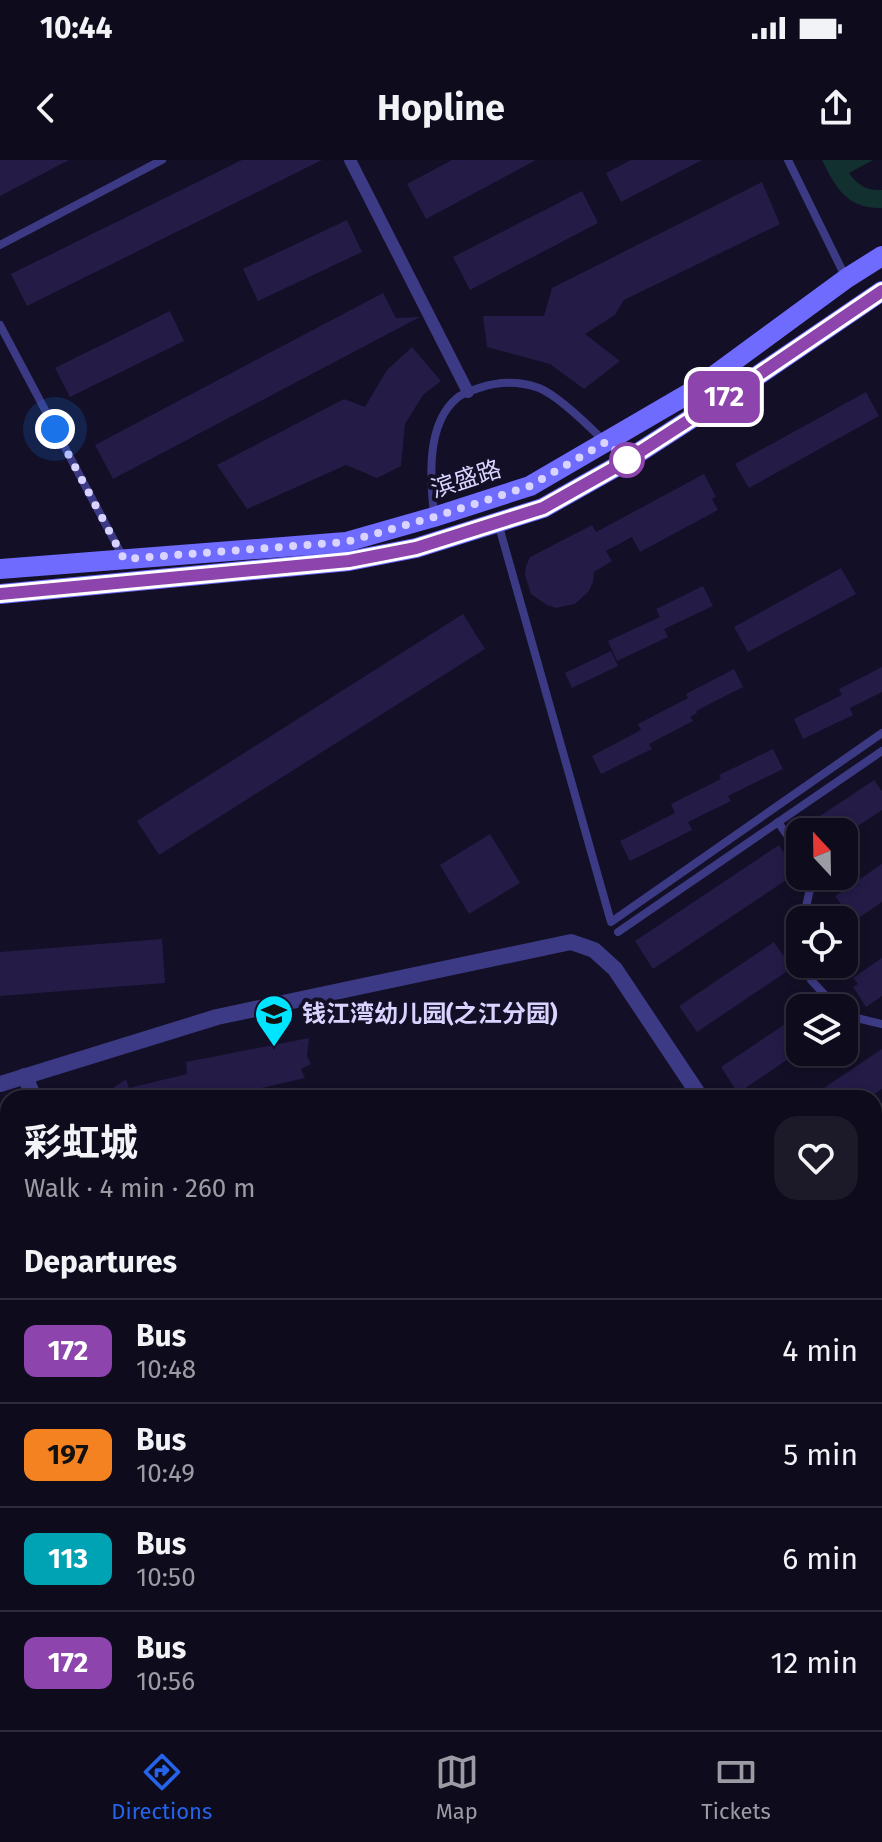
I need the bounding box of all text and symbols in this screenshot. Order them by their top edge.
text: 10:44 [40,10,112,46]
icon: back [24,86,68,130]
text: Hopline [377,86,505,130]
icon: share [814,86,858,130]
line badge: 172 [678,371,770,423]
text: 172 [704,380,744,413]
your location [35,409,75,449]
unlabelled marker [610,443,644,477]
street label: 滨盛路 [427,455,505,503]
north arrow [786,818,858,890]
map controls [786,818,858,1066]
button: locate [786,906,858,978]
school or university icon: 钱江湾幼儿园(之江分园) [253,993,295,1048]
button: layers [786,994,858,1066]
place label: 钱江湾幼儿园(之江分园) [302,1000,558,1028]
button: heart [774,1116,858,1200]
text: 彩虹城 [24,1120,138,1166]
text: Walk · 4 min · 260 m [24,1173,256,1204]
text: Departures [24,1244,177,1280]
text: Bus [136,1318,186,1354]
text: 4 min [782,1333,858,1369]
text: 172 [48,1334,88,1367]
text: 10:48 [136,1354,196,1385]
text: Bus [136,1422,186,1458]
text: 5 min [783,1437,858,1473]
text: 197 [47,1438,89,1471]
text: 10:49 [136,1458,195,1489]
text: Bus [136,1526,186,1562]
text: 6 min [782,1541,858,1577]
text: 113 [48,1542,88,1575]
text: 10:50 [136,1562,196,1593]
text: Bus [136,1630,186,1666]
text: 12 min [770,1645,858,1681]
text: 172 [48,1646,88,1679]
text: 10:56 [136,1666,195,1697]
tab: Directions [111,1750,212,1825]
tab: Map [435,1750,479,1825]
tab: Tickets [701,1750,771,1825]

